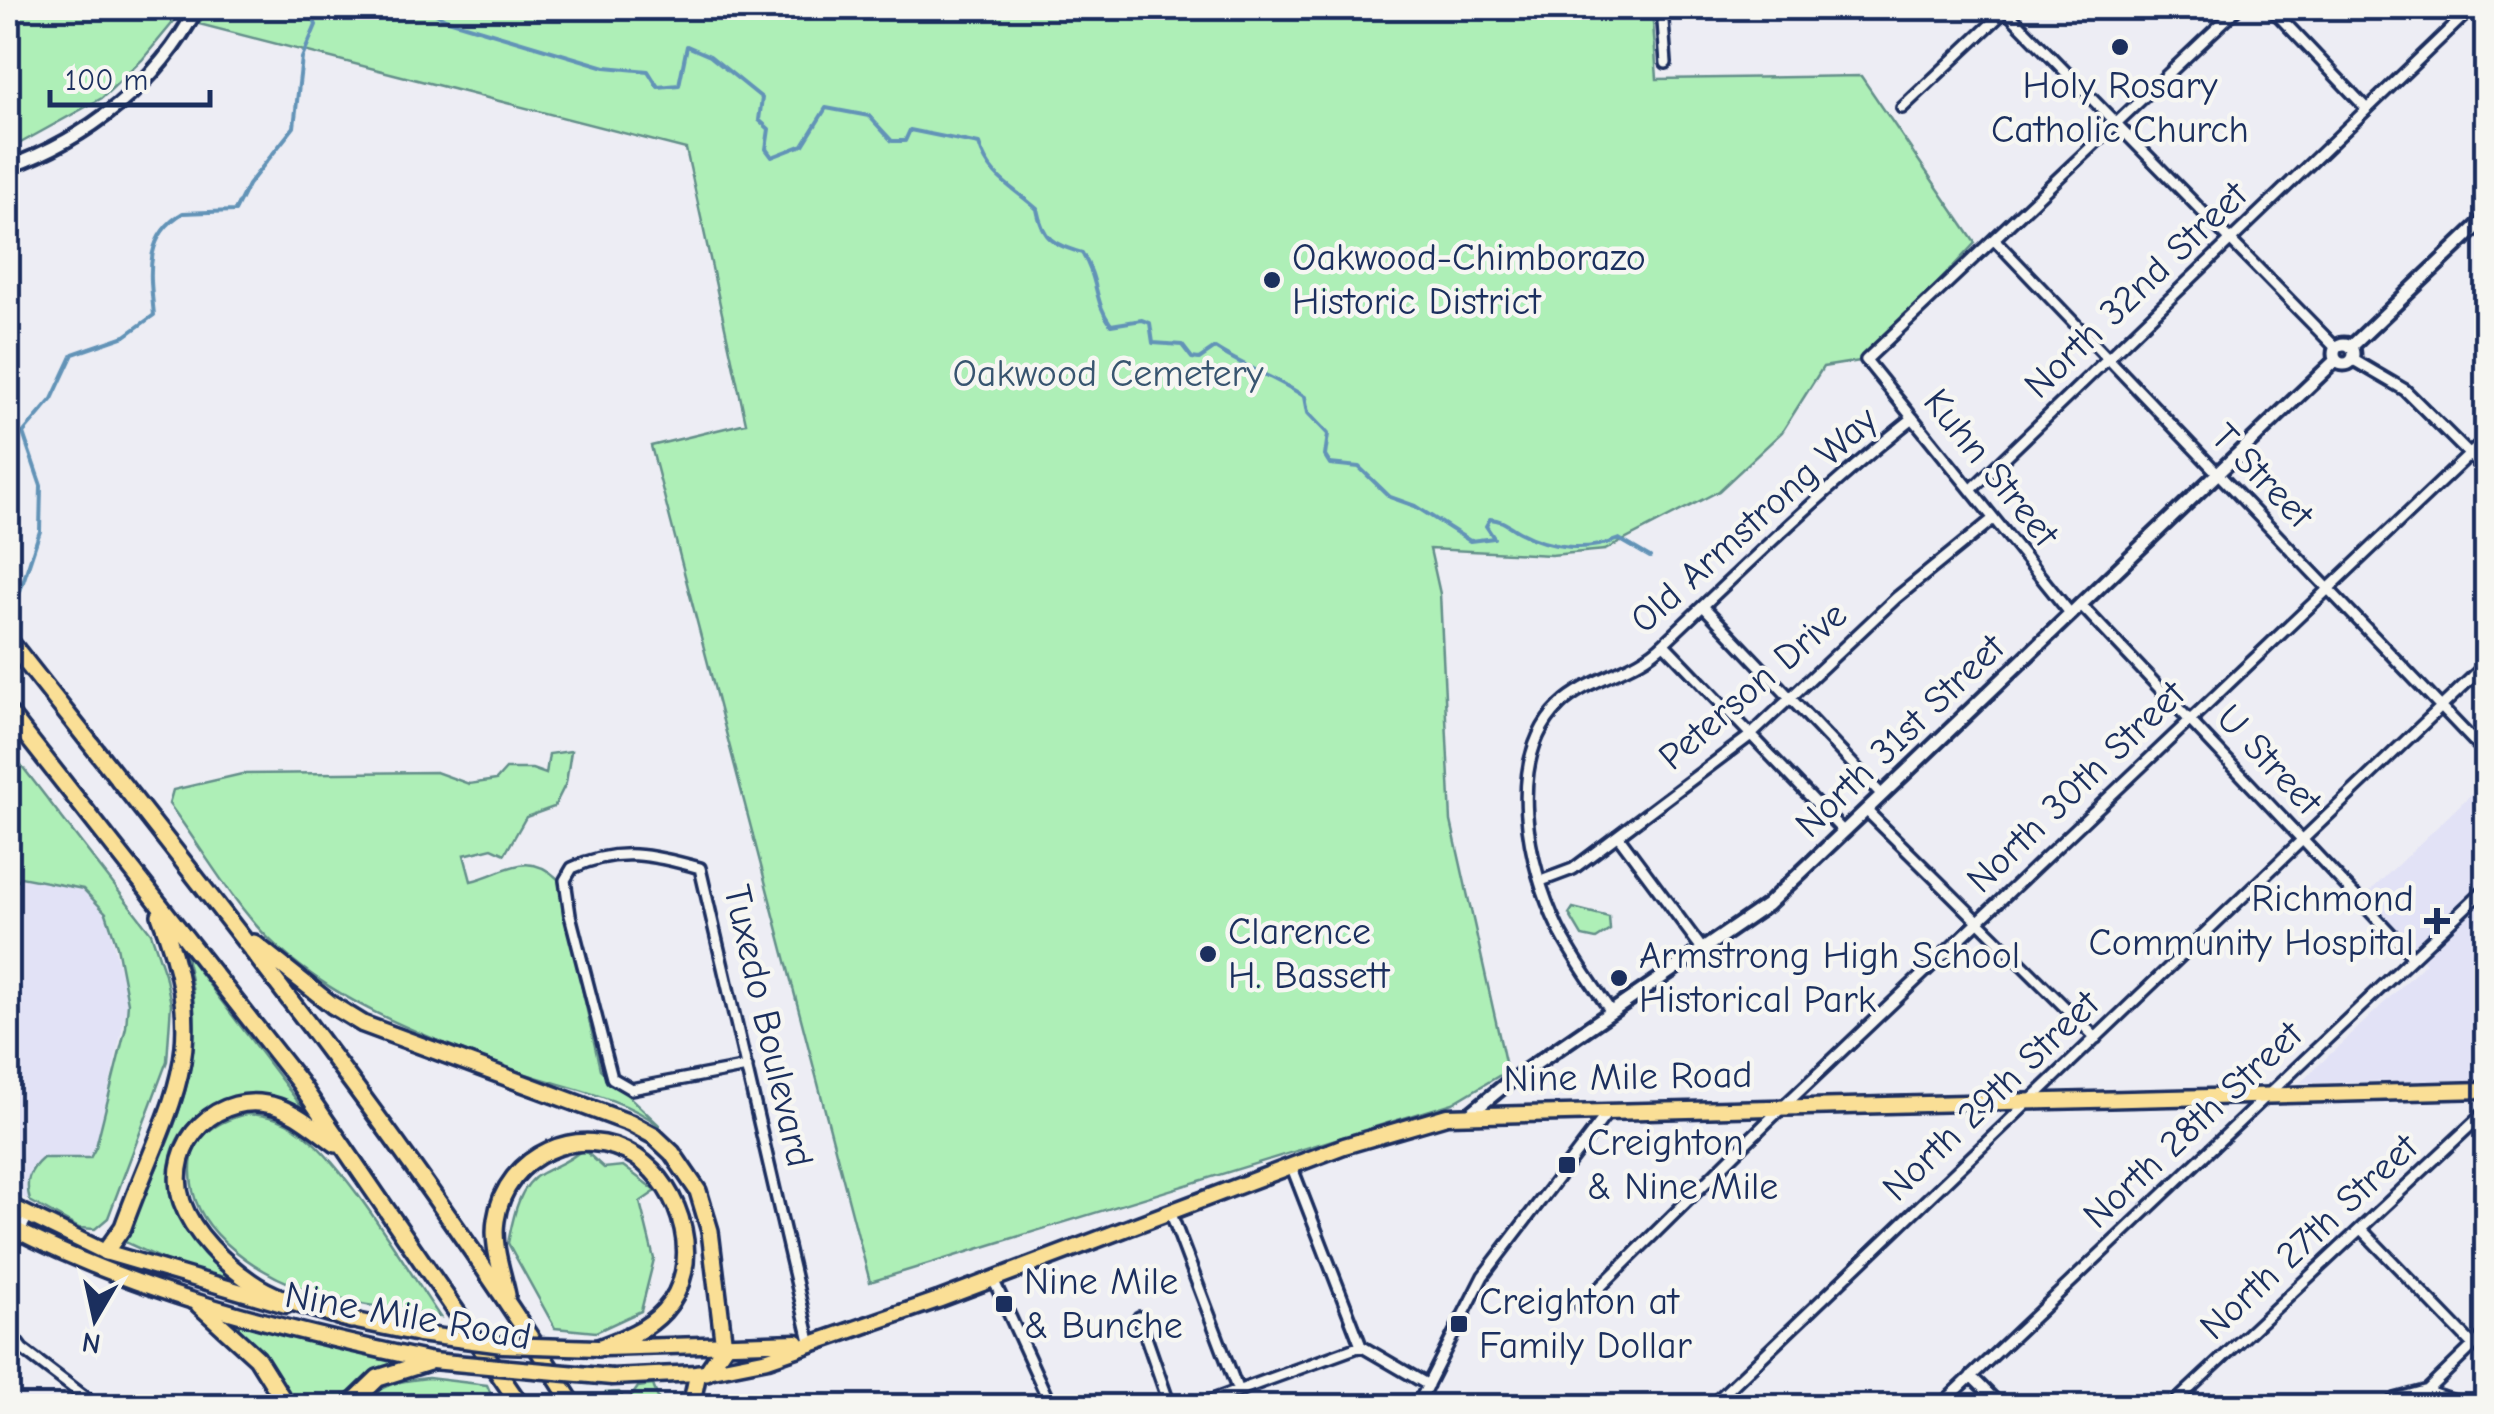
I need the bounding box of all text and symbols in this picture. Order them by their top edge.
marker: Holy Rosary Catholic Church [2109,36,2131,58]
scale bar [50,45,210,107]
text: 100 m [65,63,148,98]
place label: Holy Rosary Catholic Church [1991,64,2249,152]
street label: North 32nd Street [2016,172,2257,407]
place label: Oakwood-Chimborazo Historic District [1292,236,1646,324]
marker: Oakwood-Chimborazo Historic District [1261,269,1283,291]
park label: Oakwood Cemetery [952,352,1264,396]
street label: Kuhn Street [1914,380,2069,557]
street label: Old Armstrong Way [1622,398,1886,642]
street label: T Street [2202,415,2323,538]
street label: Peterson Drive [1650,593,1856,779]
street label: North 31st Street [1787,625,2014,847]
street label: North 30th Street [1958,671,2195,902]
street label: U Street [2207,696,2332,825]
place label: Richmond Community Hospital [2088,877,2414,965]
street label: Tuxedo Boulevard [714,881,822,1171]
marker: Richmond Community Hospital [2424,908,2450,934]
place label: Clarence H. Bassett [1228,910,1391,998]
place label: Armstrong High School Historical Park [1639,934,2020,1022]
marker: Clarence H. Bassett [1197,943,1219,965]
marker: Armstrong High School Historical Park [1608,967,1630,989]
street label: North 29th Street [1874,981,2109,1210]
street label: North 28th Street [2075,1012,2312,1237]
street label: Nine Mile Road [1503,1053,1753,1101]
place label: Creighton & Nine Mile [1587,1121,1778,1209]
street label: North 27th Street [2191,1124,2428,1349]
marker: Creighton & Nine Mile [1556,1154,1578,1176]
place label: Nine Mile & Bunche [1024,1260,1183,1348]
north arrow [45,1269,145,1369]
street label: Nine Mile Road [282,1273,534,1359]
place label: Creighton at Family Dollar [1479,1280,1692,1368]
marker: Nine Mile & Bunche [993,1293,1015,1315]
marker: Creighton at Family Dollar [1448,1313,1470,1335]
text: N [80,1325,103,1360]

